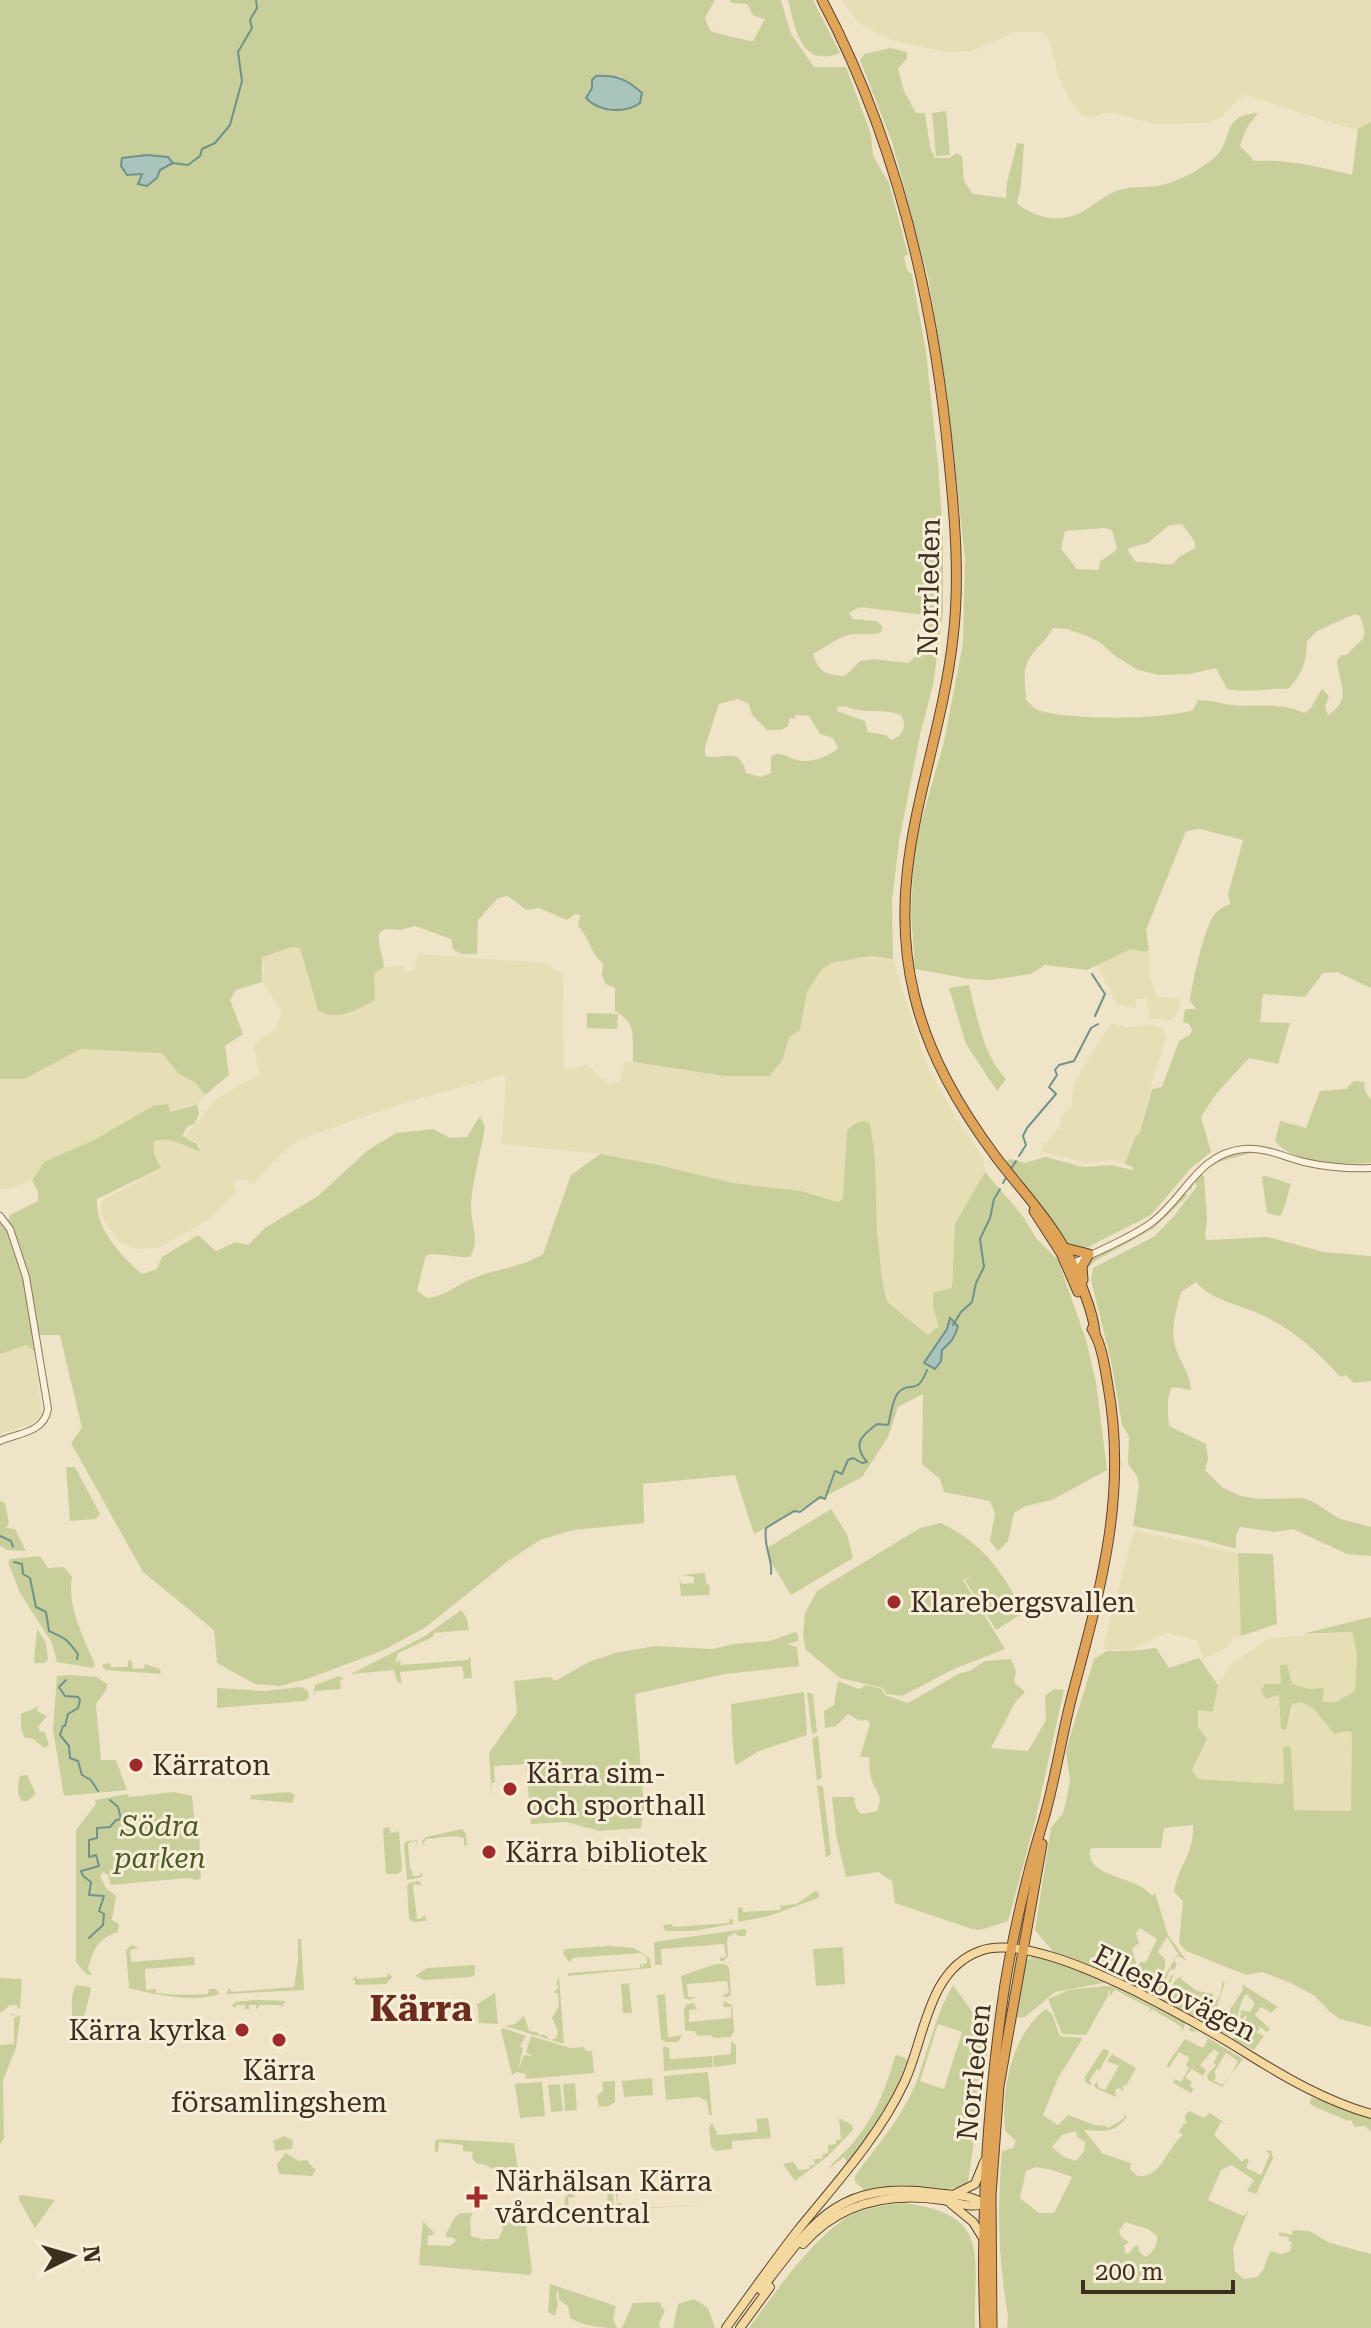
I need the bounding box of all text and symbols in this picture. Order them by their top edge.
street label: Norrleden [911,518,947,656]
place label: Klarebergsvallen [910,1586,1135,1619]
marker: Klarebergsvallen [885,1593,903,1611]
place label: Kärraton [152,1749,270,1782]
marker: Kärraton [127,1756,145,1774]
place label: Kärra sim- och sporthall [526,1757,706,1822]
marker: Kärra sim- och sporthall [501,1780,519,1798]
park label: Södra parken [112,1810,206,1875]
place label: Kärra bibliotek [505,1836,708,1869]
marker: Kärra bibliotek [480,1843,498,1861]
street label: Ellesbovägen [1088,1938,1262,2048]
district label: Kärra [370,1988,472,2030]
street label: Norrleden [950,2002,998,2142]
place label: Kärra kyrka [68,2014,226,2047]
marker: Kärra kyrka [233,2021,251,2039]
marker: Kärra församlingshem [270,2031,288,2049]
place label: Kärra församlingshem [171,2054,387,2119]
place label: Närhälsan Kärra vårdcentral [495,2165,712,2230]
marker: Närhälsan Kärra vårdcentral [466,2186,488,2208]
north arrow [32,2216,112,2296]
scale bar [1083,2244,1233,2294]
text: N [78,2245,105,2264]
text: 200 m [1095,2258,1163,2286]

